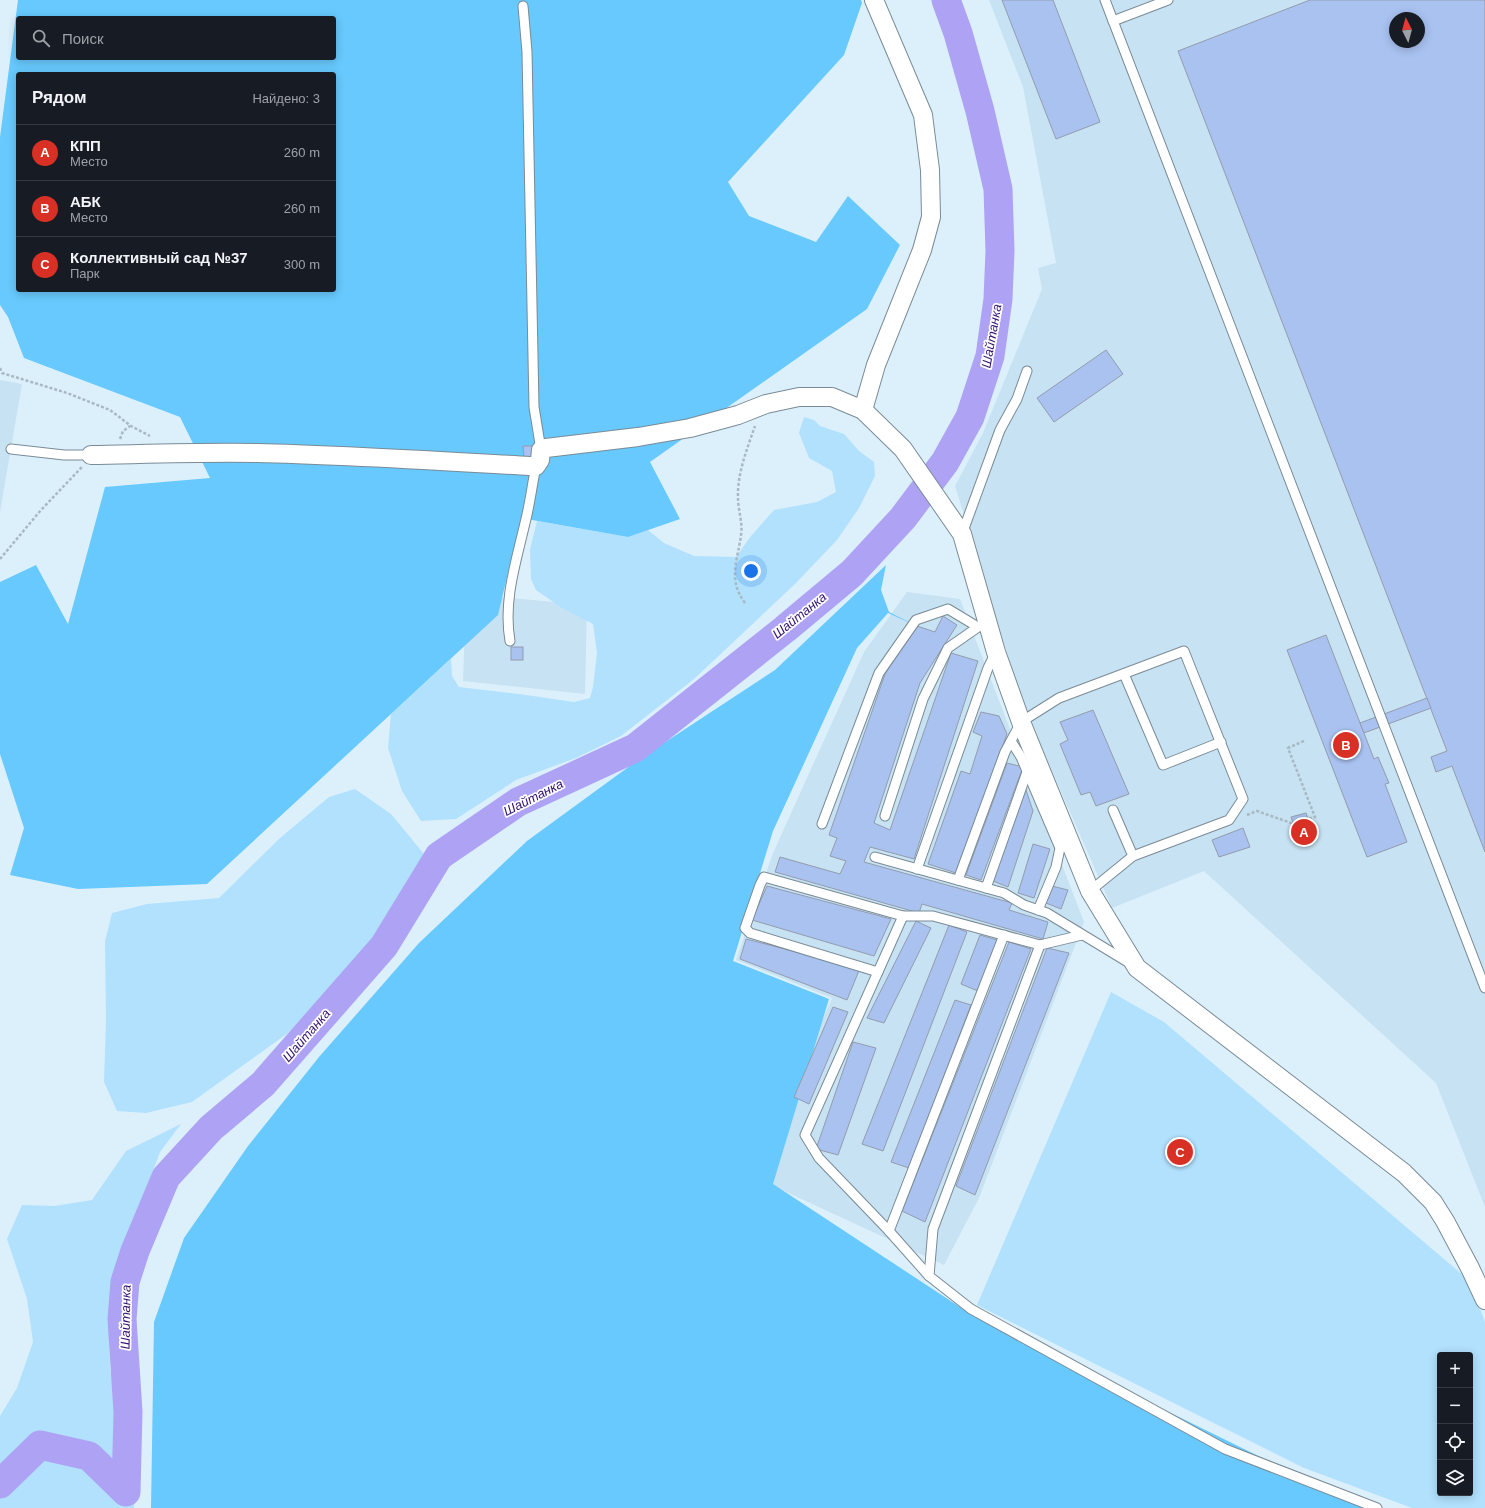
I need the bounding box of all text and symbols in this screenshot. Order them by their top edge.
north arrow [1389,12,1425,48]
search box [16,16,336,60]
icon: search [30,27,52,49]
text: Поиск [62,30,104,47]
text: Рядом [32,88,87,107]
text: Найдено: 3 [252,91,320,106]
text: КПП [70,137,101,154]
text: A [40,145,50,160]
text: 260 m [284,145,320,160]
text: Место [70,154,108,169]
text: АБК [70,193,101,210]
text: B [40,201,50,216]
text: 260 m [284,201,320,216]
text: Место [70,210,108,225]
text: Коллективный сад №37 [70,249,248,266]
text: C [40,257,50,272]
text: 300 m [284,257,320,272]
text: Парк [70,266,100,281]
water label: Шайтанка [978,303,1005,369]
your location [741,561,761,581]
water label: Шайтанка [769,589,829,642]
pin: B [1333,730,1359,760]
water label: Шайтанка [501,776,566,819]
pin: A [1291,817,1317,847]
water label: Шайтанка [279,1006,333,1065]
pin: C [1167,1137,1193,1167]
water label: Шайтанка [117,1284,134,1350]
map controls [1437,1352,1473,1496]
button: + [1437,1352,1473,1388]
button: − [1437,1388,1473,1424]
button: locate [1437,1424,1473,1460]
button: layers [1437,1460,1473,1496]

